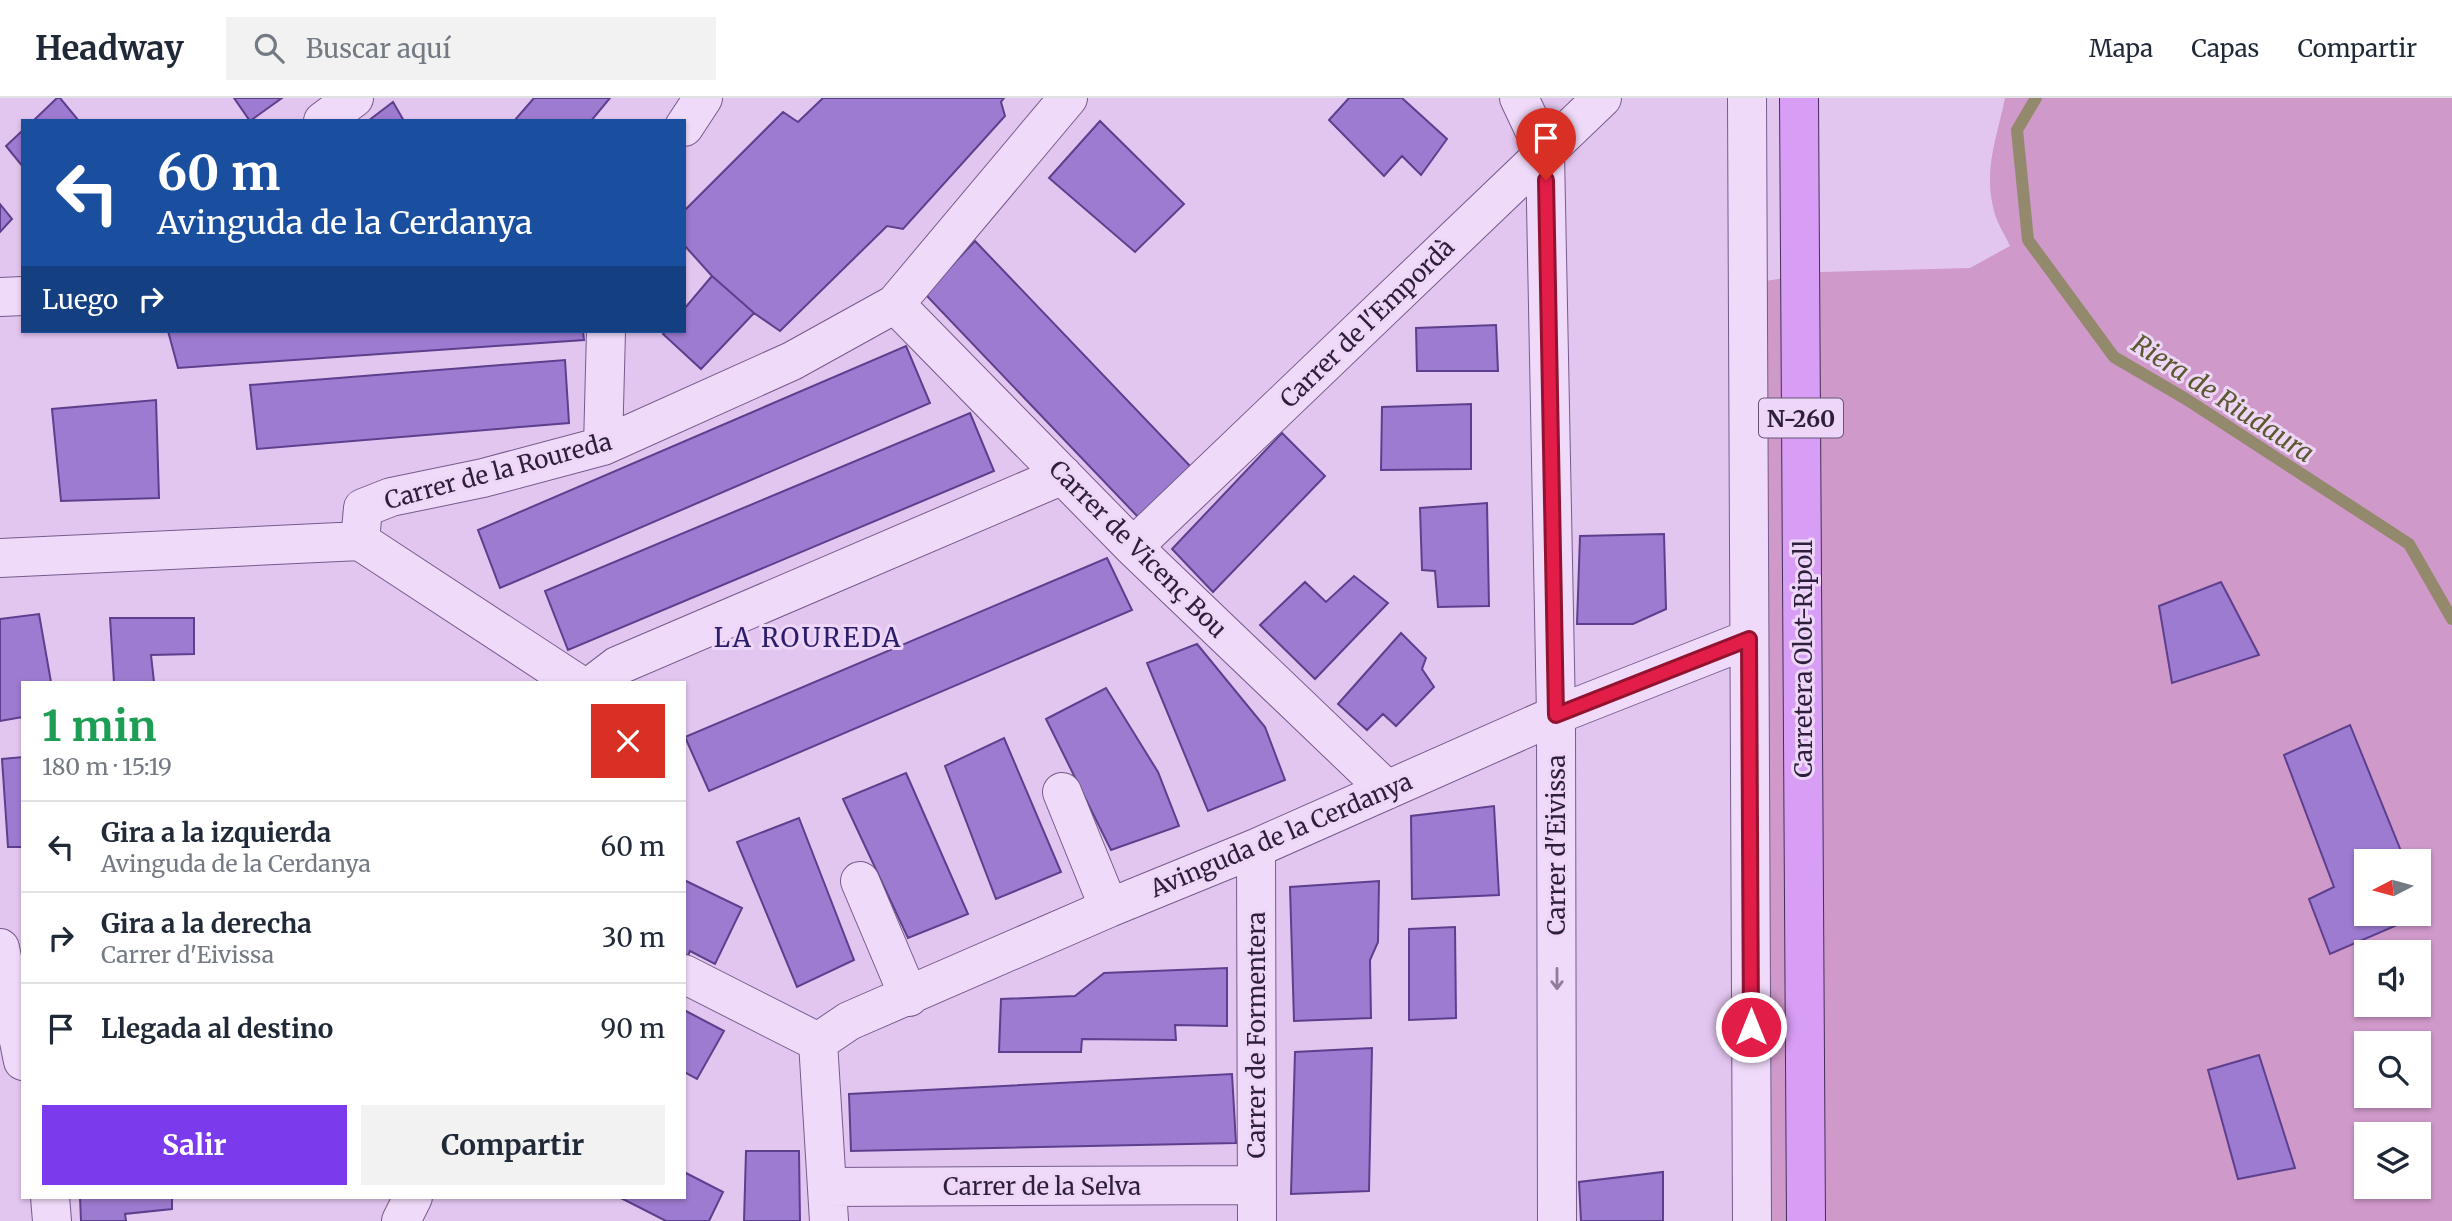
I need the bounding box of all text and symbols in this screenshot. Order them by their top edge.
search box [226,17,716,80]
text: Headway [35,28,184,69]
icon: search [250,29,288,67]
text: Buscar aquí [306,32,451,65]
text: Mapa [2089,33,2153,64]
text: Capas [2191,33,2259,64]
text: Compartir [2297,33,2417,64]
pin [1516,108,1576,180]
icon: arrive [1527,119,1565,157]
text: 60 m [157,142,280,203]
icon: left [42,147,133,238]
text: Avinguda de la Cerdanya [157,203,532,243]
street label: Carrer de l'Empordà [1273,232,1461,414]
icon: right [132,280,170,318]
text: Luego [42,283,118,316]
water label: Riera de Riudaura [2126,327,2320,469]
road number: N-260 [1759,398,1843,438]
street label: Carrer de la Roureda [381,426,615,516]
street label: Carrer de Vicenç Bou [1043,454,1233,644]
street label: Carretera Olot-Ripoll [1788,540,1819,778]
district label: LA ROUREDA [714,621,902,654]
text: 1 min [42,700,156,752]
button: close [591,704,665,778]
text: 180 m · 15:19 [42,752,172,781]
street label: Carrer d'Eivissa [1541,755,1572,935]
street label: Avinguda de la Cerdanya [1144,766,1417,905]
text: Gira a la izquierda [101,816,331,849]
icon: left [42,828,80,866]
text: 60 m [601,830,665,863]
text: Avinguda de la Cerdanya [101,849,371,878]
north arrow [2354,849,2431,926]
map controls [2354,849,2431,1199]
text: Gira a la derecha [101,907,312,940]
street label: Carrer de Formentera [1241,911,1272,1158]
icon: right [42,919,80,957]
text: 30 m [602,921,665,954]
text: Carrer d'Eivissa [101,940,274,969]
button: sound [2354,940,2431,1017]
one-way arrow [1550,967,1564,990]
position arrow [1714,990,1788,1064]
icon: arrive [42,1010,80,1048]
text: Llegada al destino [101,1012,333,1045]
text: 90 m [601,1012,665,1045]
button: search [2354,1031,2431,1108]
button: Salir [42,1105,347,1185]
button: Compartir [361,1105,665,1185]
button: layers [2354,1122,2431,1199]
street label: Carrer de la Selva [943,1171,1141,1202]

